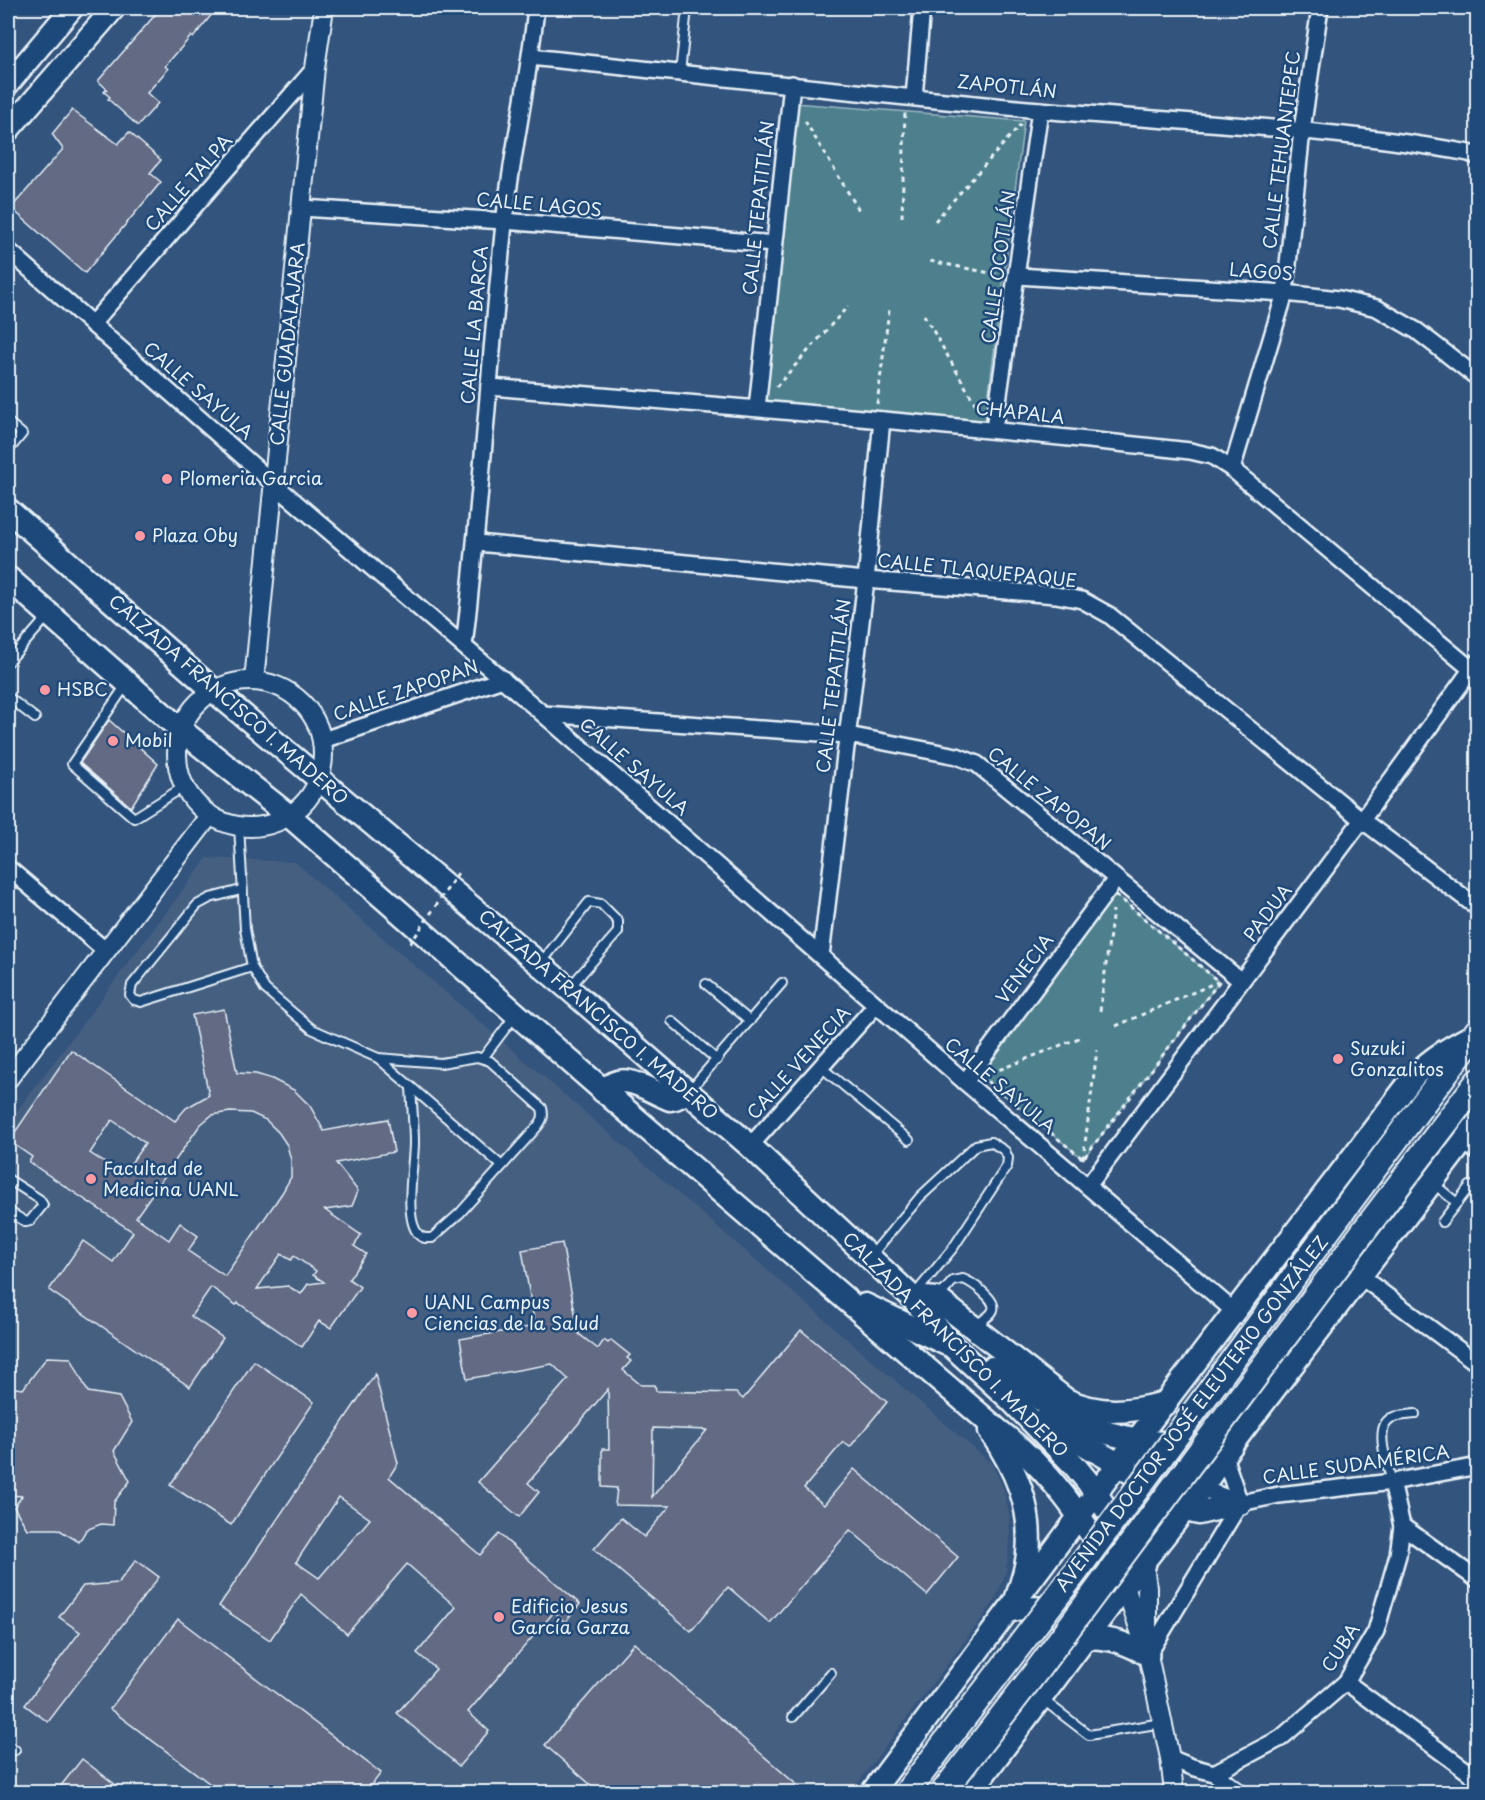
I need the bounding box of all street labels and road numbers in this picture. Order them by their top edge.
street label: CALLE TEHUANTEPEC [1255,49,1306,250]
street label: ZAPOTLÁN [956,67,1058,104]
street label: CALLE TEPATITLÁN [735,119,780,296]
street label: CALLE TALPA [138,127,238,237]
street label: CALLE LAGOS [475,185,603,222]
street label: CALLE OCOTLÁN [973,189,1022,345]
street label: CALLE GUADALAJARA [262,241,311,447]
street label: CALLE LA BARCA [453,244,494,405]
street label: LAGOS [1228,255,1294,286]
street label: CALLE SAYULA [138,334,260,445]
street label: CHAPALA [974,393,1066,430]
street label: CALLE TLAQUEPAQUE [876,546,1078,593]
street label: CALZADA FRANCISCO I. MADERO [103,587,355,811]
street label: CALLE TEPATITLÁN [808,597,857,775]
street label: CALLE ZAPOPAN [329,652,482,727]
street label: CALLE SAYULA [574,710,696,821]
street label: CALLE ZAPOPAN [982,740,1118,856]
street label: PADUA [1236,878,1297,947]
street label: CALZADA FRANCISCO I. MADERO [473,902,725,1126]
street label: VENECIA [988,927,1059,1009]
street label: CALLE VENECIA [740,999,856,1125]
street label: CALLE SAYULA [939,1030,1063,1140]
street label: CALZADA FRANCISCO I. MADERO [837,1225,1075,1463]
street label: AVENIDA DOCTOR JOSÉ ELEUTERIO GONZÁLEZ [1048,1230,1334,1597]
street label: CALLE SUDAMÉRICA [1261,1437,1451,1490]
street label: CUBA [1314,1617,1366,1677]

